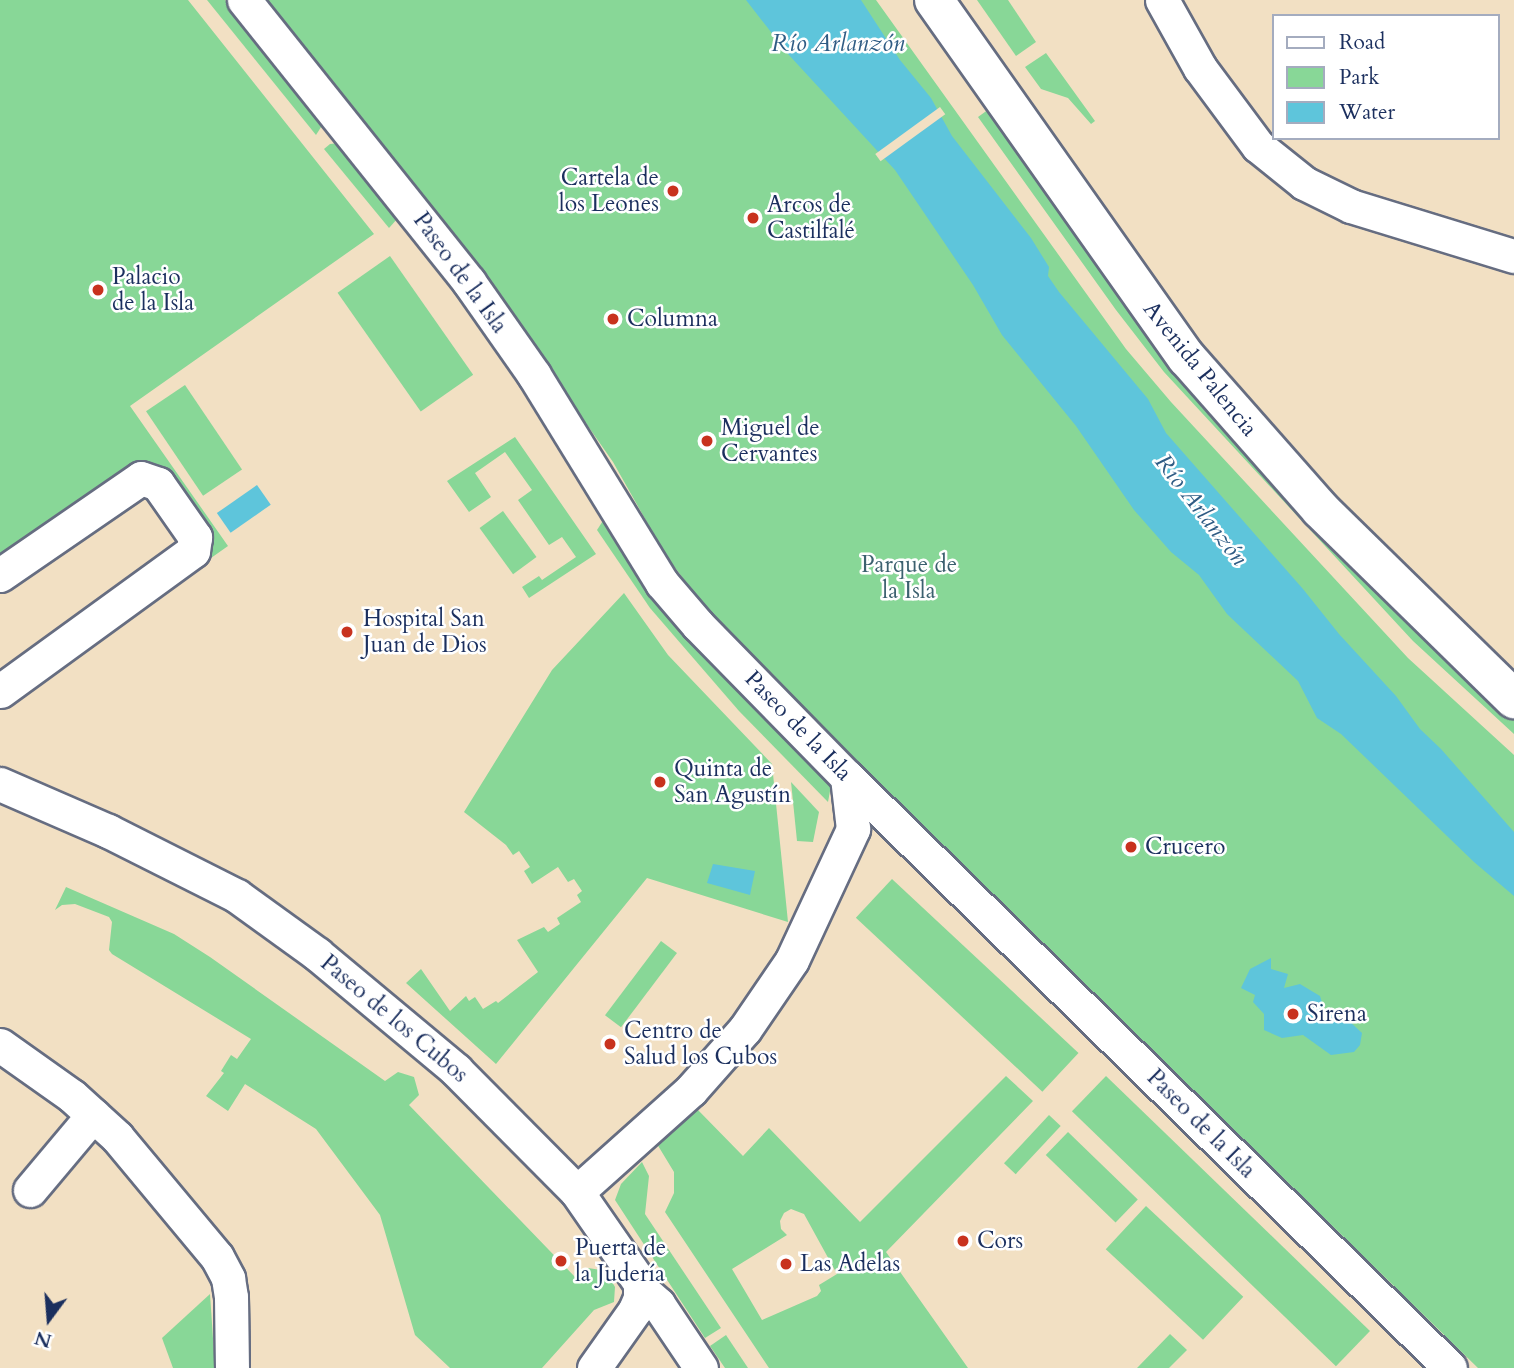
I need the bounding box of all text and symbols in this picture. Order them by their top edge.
legend [1272,14,1500,140]
text: Road [1339,28,1385,57]
water label: Río Arlanzón [771,30,905,58]
text: Park [1339,63,1379,92]
text: Water [1339,98,1395,127]
place label: Cartela de los Leones [559,164,659,218]
marker: Cartela de los Leones [665,183,681,199]
place label: Arcos de Castilfalé [767,191,855,245]
street label: Paseo de la Isla [407,207,513,339]
marker: Arcos de Castilfalé [745,210,761,226]
place label: Palacio de la Isla [112,263,194,317]
marker: Palacio de la Isla [90,282,106,298]
street label: Avenida Palencia [1137,296,1263,442]
place label: Columna [627,305,718,333]
marker: Columna [605,311,621,327]
place label: Miguel de Cervantes [721,414,820,468]
marker: Miguel de Cervantes [699,433,715,449]
water label: Río Arlanzón [1149,449,1253,571]
park label: Parque de la Isla [861,551,957,605]
place label: Hospital San Juan de Dios [363,605,487,659]
marker: Hospital San Juan de Dios [337,622,357,642]
street label: Paseo de la Isla [739,665,857,787]
place label: Quinta de San Agustín [674,755,791,809]
marker: Quinta de San Agustín [652,774,668,790]
place label: Crucero [1145,833,1225,861]
marker: Crucero [1123,839,1139,855]
street label: Paseo de los Cubos [315,949,473,1089]
place label: Sirena [1307,1000,1367,1028]
marker: Sirena [1285,1006,1301,1022]
place label: Centro de Salud los Cubos [624,1017,777,1071]
marker: Centro de Salud los Cubos [602,1036,618,1052]
street label: Paseo de la Isla [1141,1064,1261,1184]
place label: Cors [977,1227,1023,1255]
marker: Cors [955,1233,971,1249]
place label: Puerta de la Judería [575,1234,666,1288]
place label: Las Adelas [800,1250,900,1278]
marker: Puerta de la Judería [553,1253,569,1269]
marker: Las Adelas [778,1256,794,1272]
north arrow [14,1284,84,1354]
text: N [32,1324,55,1354]

